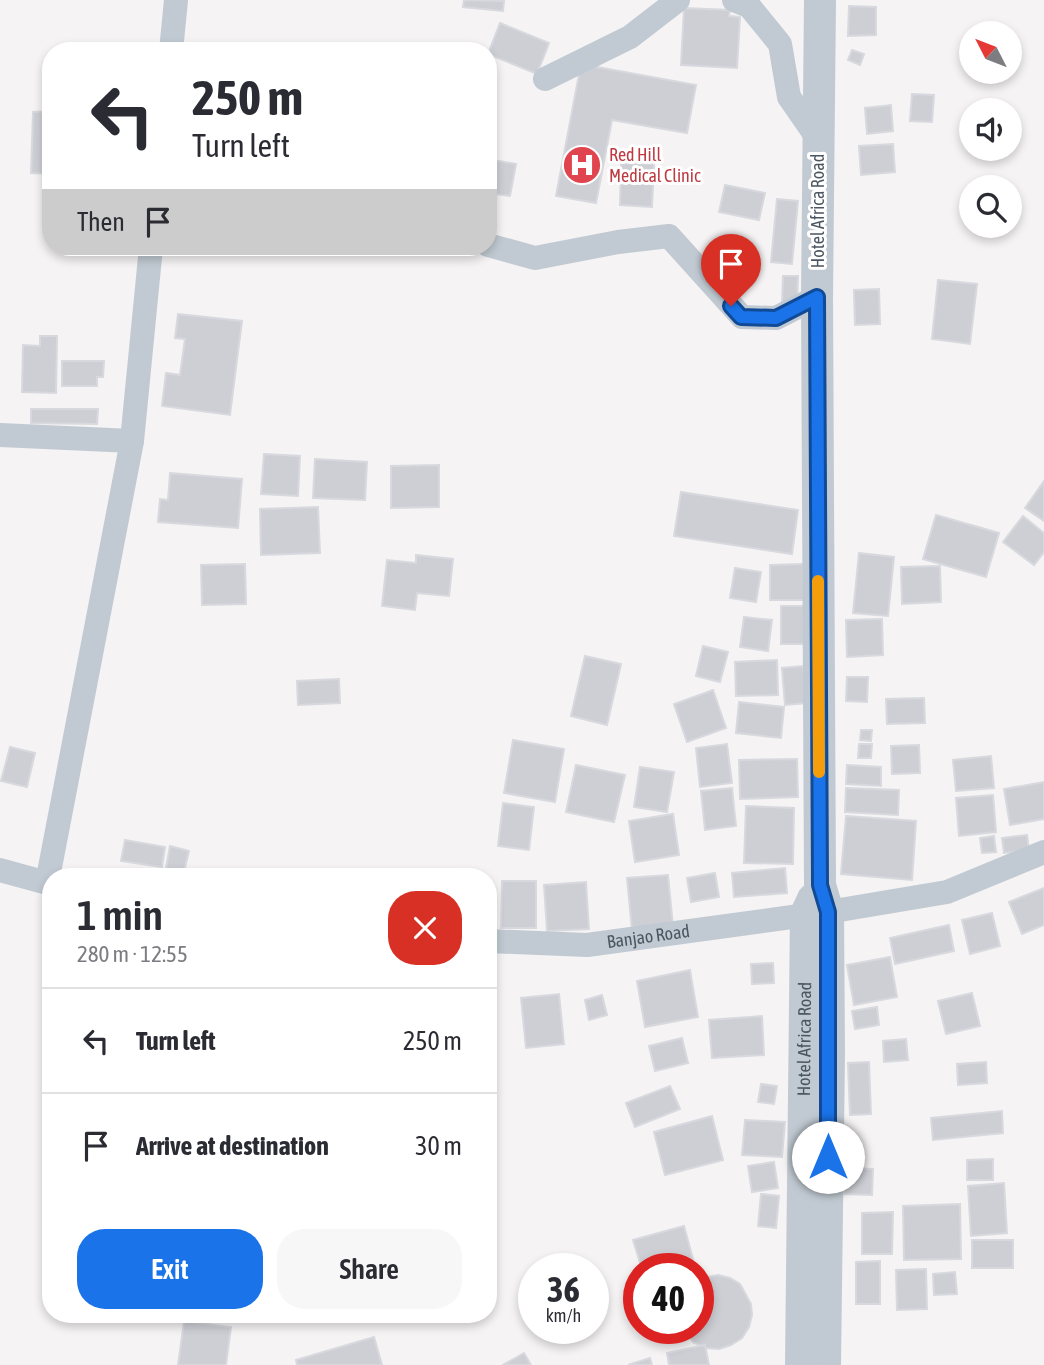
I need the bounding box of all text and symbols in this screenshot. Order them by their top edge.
north arrow [959,21,1022,84]
map controls [959,21,1022,238]
text: 250 m [192,69,303,125]
icon: left [77,70,168,161]
button: sound [959,98,1022,161]
text: Turn left [192,127,290,164]
hospital icon: Red Hill Medical Clinic [561,144,603,186]
place label: Red Hill Medical Clinic [609,144,701,186]
street label: Hotel Africa Road [807,154,828,268]
button: search [959,175,1022,238]
icon: arrive [139,203,177,241]
text: Then [77,207,125,237]
pin [701,234,761,306]
icon: arrive [712,245,750,283]
text: 1 min [77,891,163,939]
button: close [388,891,462,965]
street label: Banjao Road [605,920,691,952]
text: 280 m · 12:55 [77,941,188,967]
street label: Hotel Africa Road [793,982,815,1096]
icon: left [77,1022,115,1060]
text: Turn left [136,1026,216,1056]
text: 250 m [403,1026,462,1056]
position arrow [791,1120,865,1194]
icon: arrive [77,1127,115,1165]
text: Arrive at destination [136,1131,329,1161]
text: 30 m [415,1131,462,1161]
button: Exit [77,1229,263,1309]
button: Share [277,1229,462,1309]
speed limit sign: 40 [623,1253,714,1344]
text: 36 [547,1269,580,1309]
text: km/h [546,1305,581,1326]

